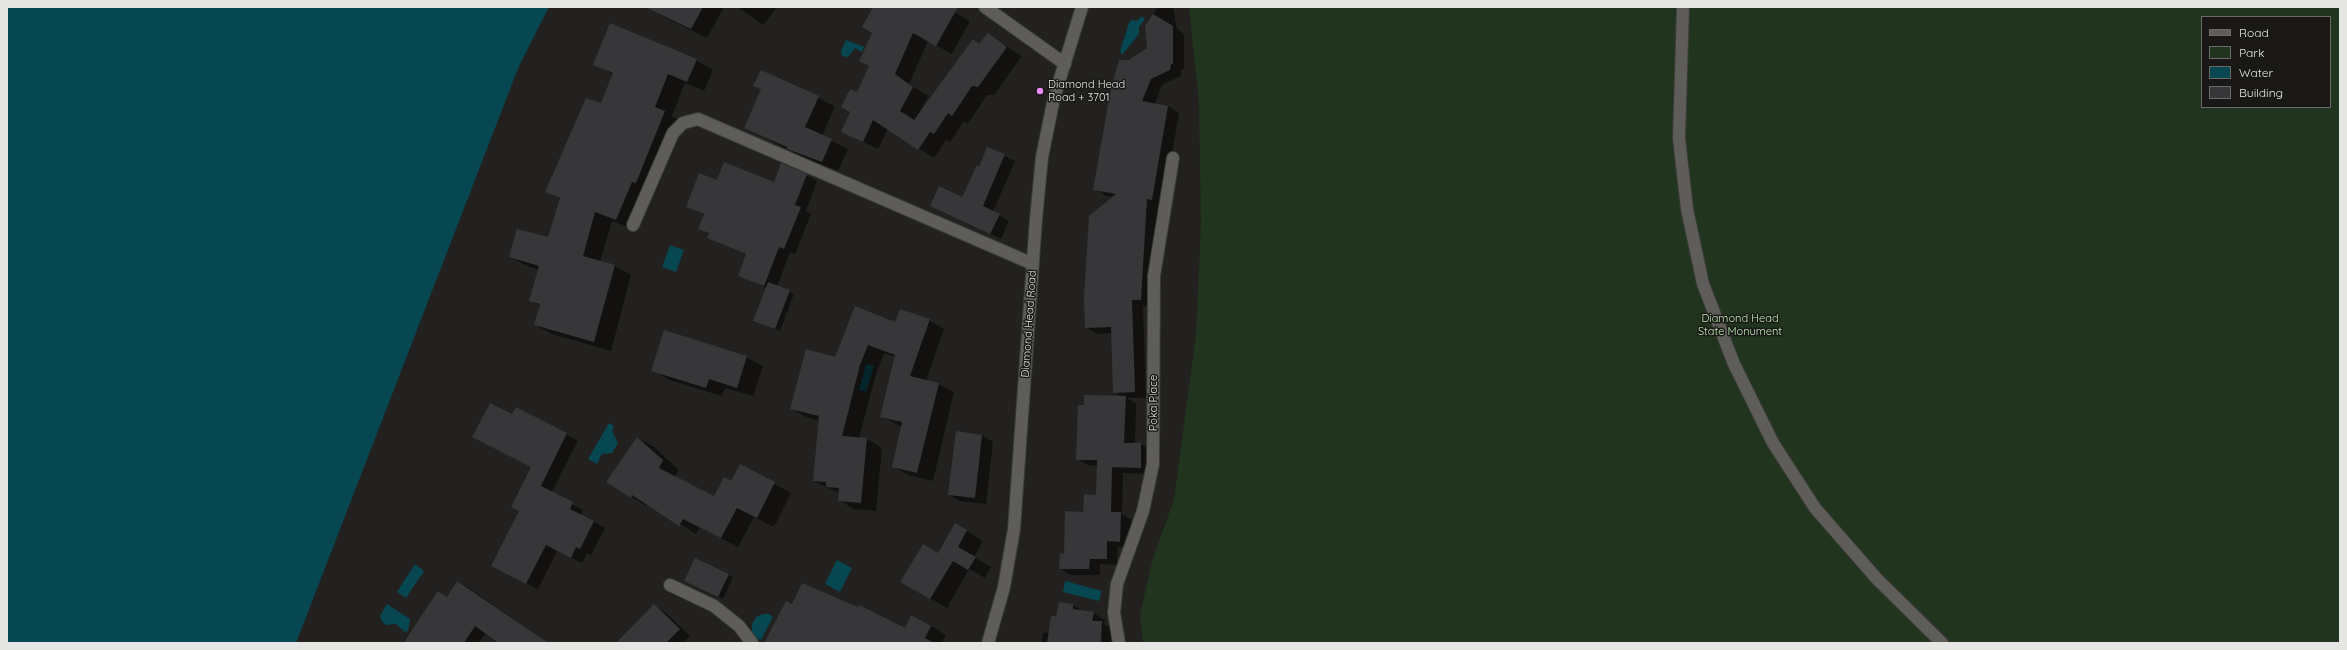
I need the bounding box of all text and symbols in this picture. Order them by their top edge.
legend [2201,16,2331,108]
text: Road [2239,25,2269,40]
text: Park [2239,45,2264,60]
text: Water [2239,65,2273,80]
place label: Diamond Head Road + 3701 [1048,78,1125,104]
text: Building [2239,85,2283,100]
marker: Diamond Head Road + 3701 [1035,86,1045,96]
street label: Diamond Head Road [1019,270,1039,378]
park label: Diamond Head State Monument [1698,312,1782,338]
street label: Poka Place [1147,375,1161,431]

